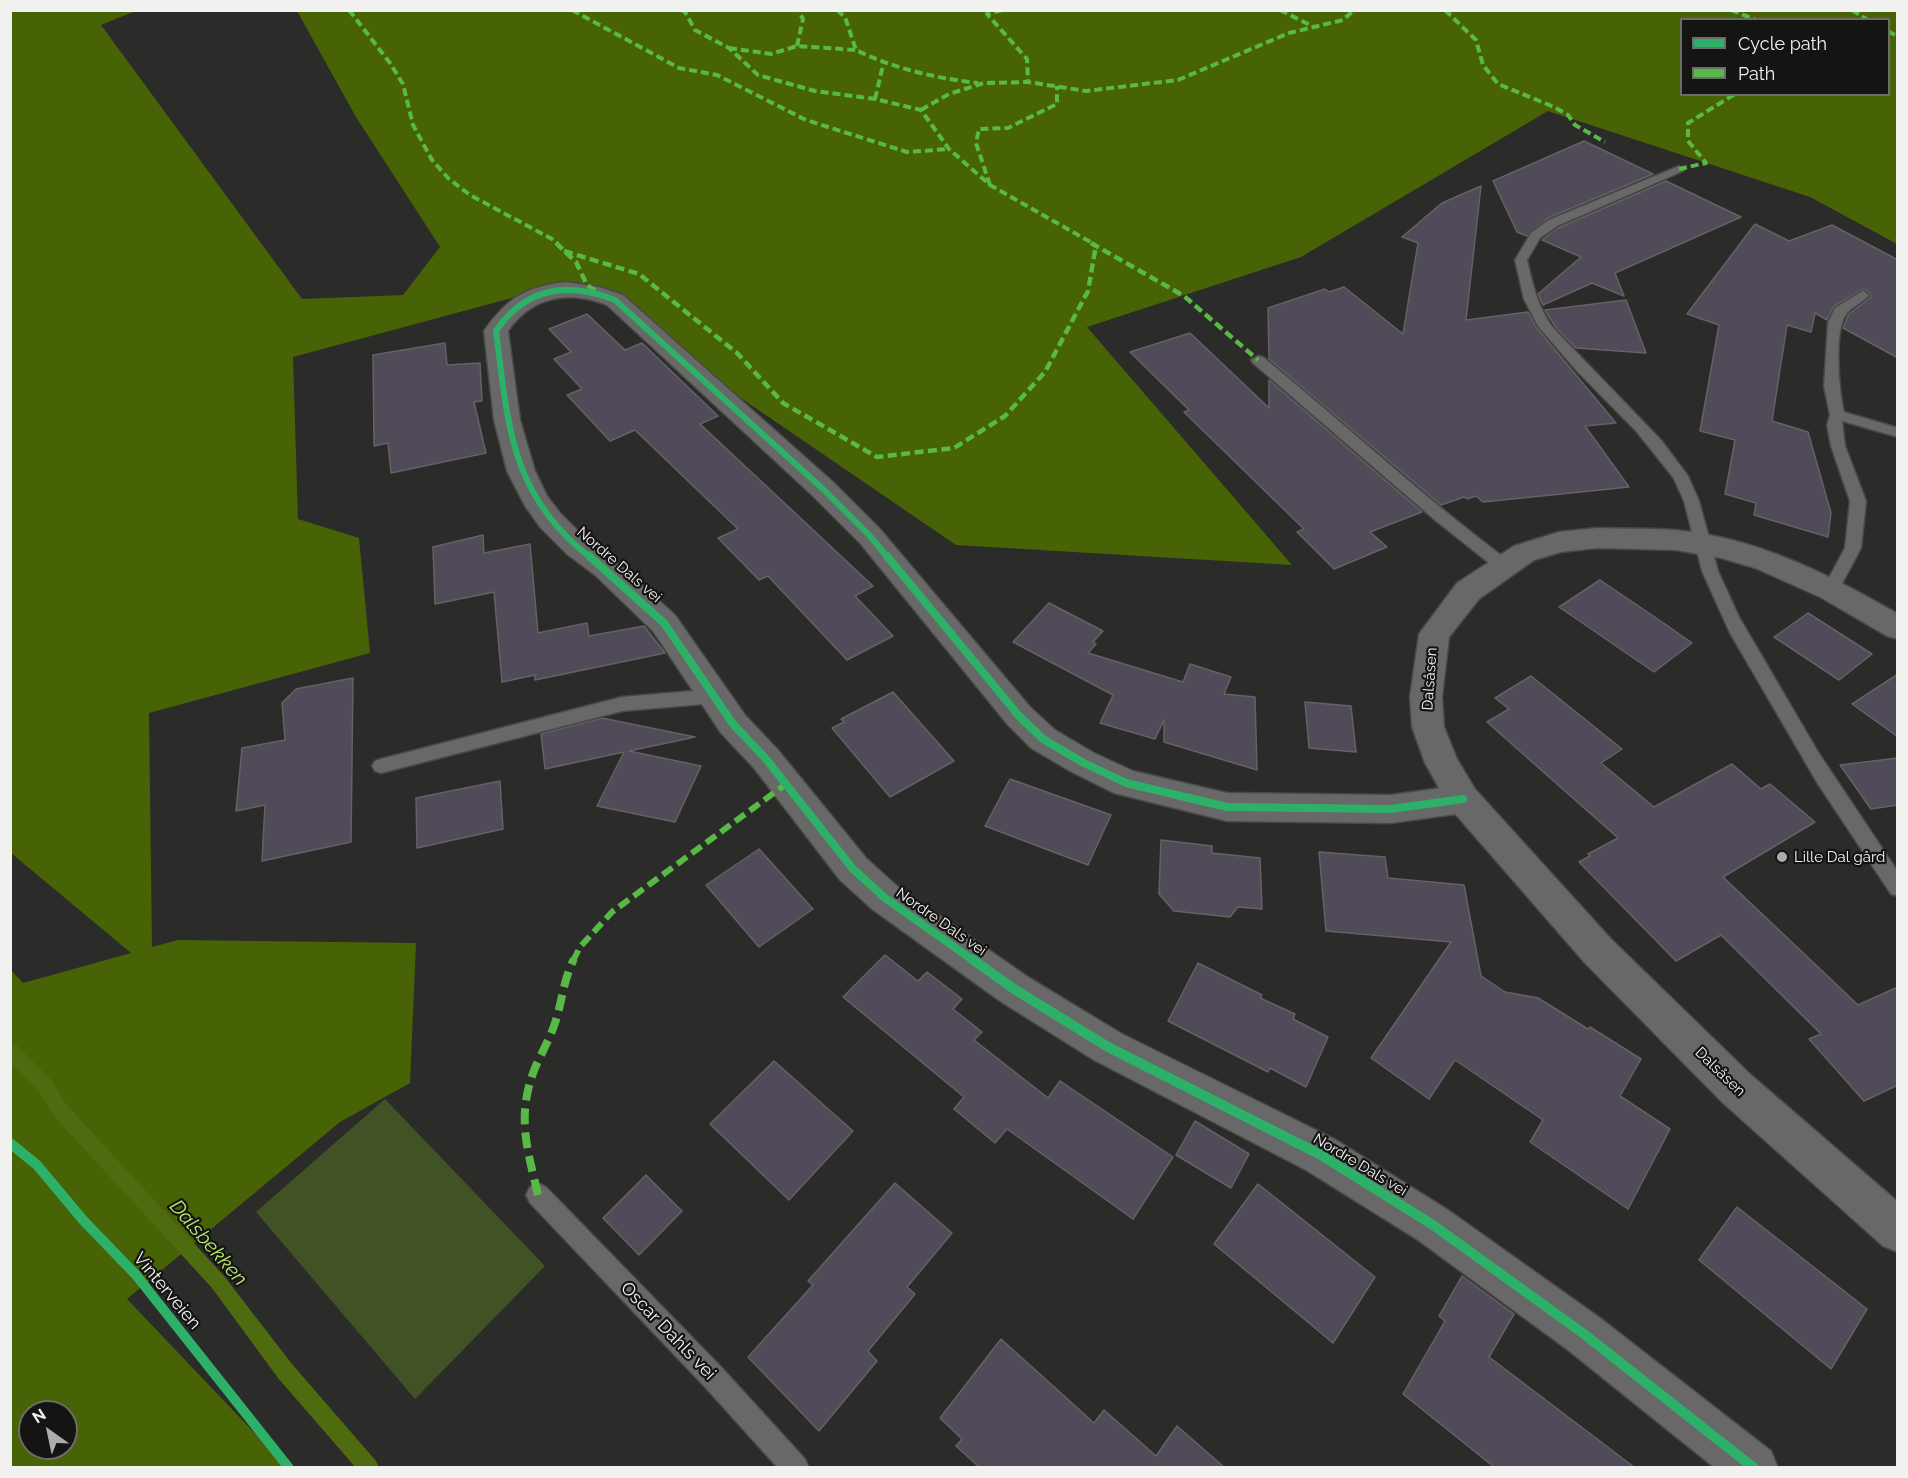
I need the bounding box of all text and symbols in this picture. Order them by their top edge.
legend [1680,18,1890,96]
text: Cycle path [1738,33,1827,54]
text: Path [1738,63,1775,84]
street label: Nordre Dals vei [573,523,665,607]
street label: Dalsåsen [1419,647,1441,711]
place label: Lille Dal gård [1794,848,1885,866]
marker: Lille Dal gård [1775,850,1789,864]
street label: Nordre Dals vei [892,884,990,960]
street label: Dalsåsen [1691,1044,1749,1100]
street label: Nordre Dals vei [1310,1130,1410,1200]
water label: Dalsbekken [164,1195,252,1291]
street label: Vinterveien [128,1248,206,1334]
street label: Oscar Dahls vei [616,1278,720,1384]
north arrow [18,1400,78,1460]
text: N [29,1405,49,1427]

